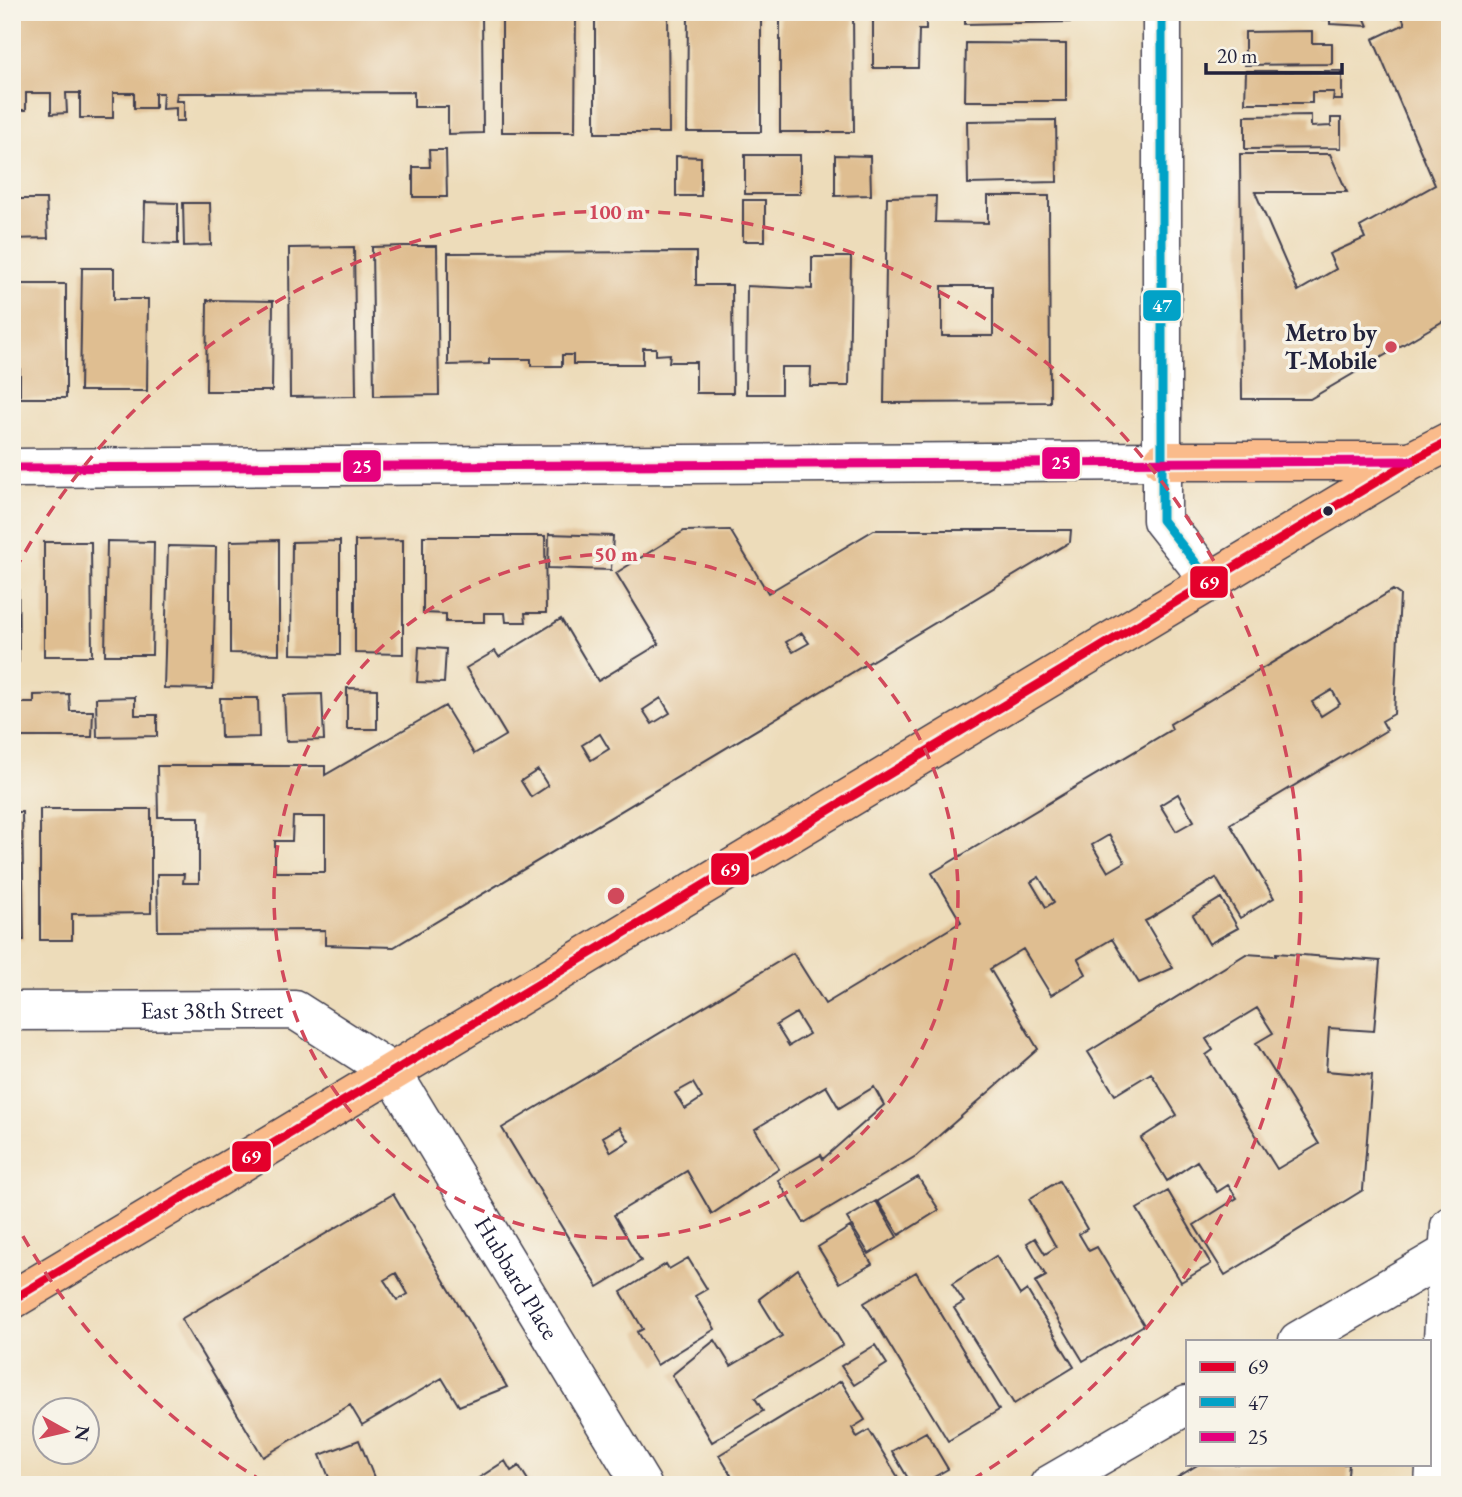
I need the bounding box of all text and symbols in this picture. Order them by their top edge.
scale bar [1206,32,1343,76]
text: 20 m [1217,42,1258,69]
text: 100 m [588,198,644,225]
line badge: 47 [1142,289,1182,322]
text: 47 [1152,293,1173,318]
place label: Metro by T-Mobile [1285,317,1377,376]
marker: Metro by T-Mobile [1383,339,1399,355]
line badge: 25 [1041,446,1081,480]
line badge: 25 [342,449,382,483]
text: 25 [1051,450,1071,475]
text: 25 [352,454,372,479]
unlabelled marker [1321,504,1335,518]
text: 50 m [594,540,638,567]
line badge: 69 [1189,565,1229,599]
text: 69 [1199,570,1219,595]
line badge: 69 [710,852,750,886]
text: 69 [720,857,740,882]
centre of rings [604,884,628,908]
street label: East 38th Street [140,994,284,1026]
line badge: 69 [231,1140,272,1173]
text: 69 [241,1144,261,1169]
street label: Hubbard Place [468,1211,566,1345]
legend [1186,1340,1430,1466]
text: 69 [1248,1353,1268,1380]
text: 47 [1248,1389,1269,1416]
north arrow [32,1396,102,1466]
text: 25 [1248,1423,1268,1450]
text: N [69,1424,96,1443]

